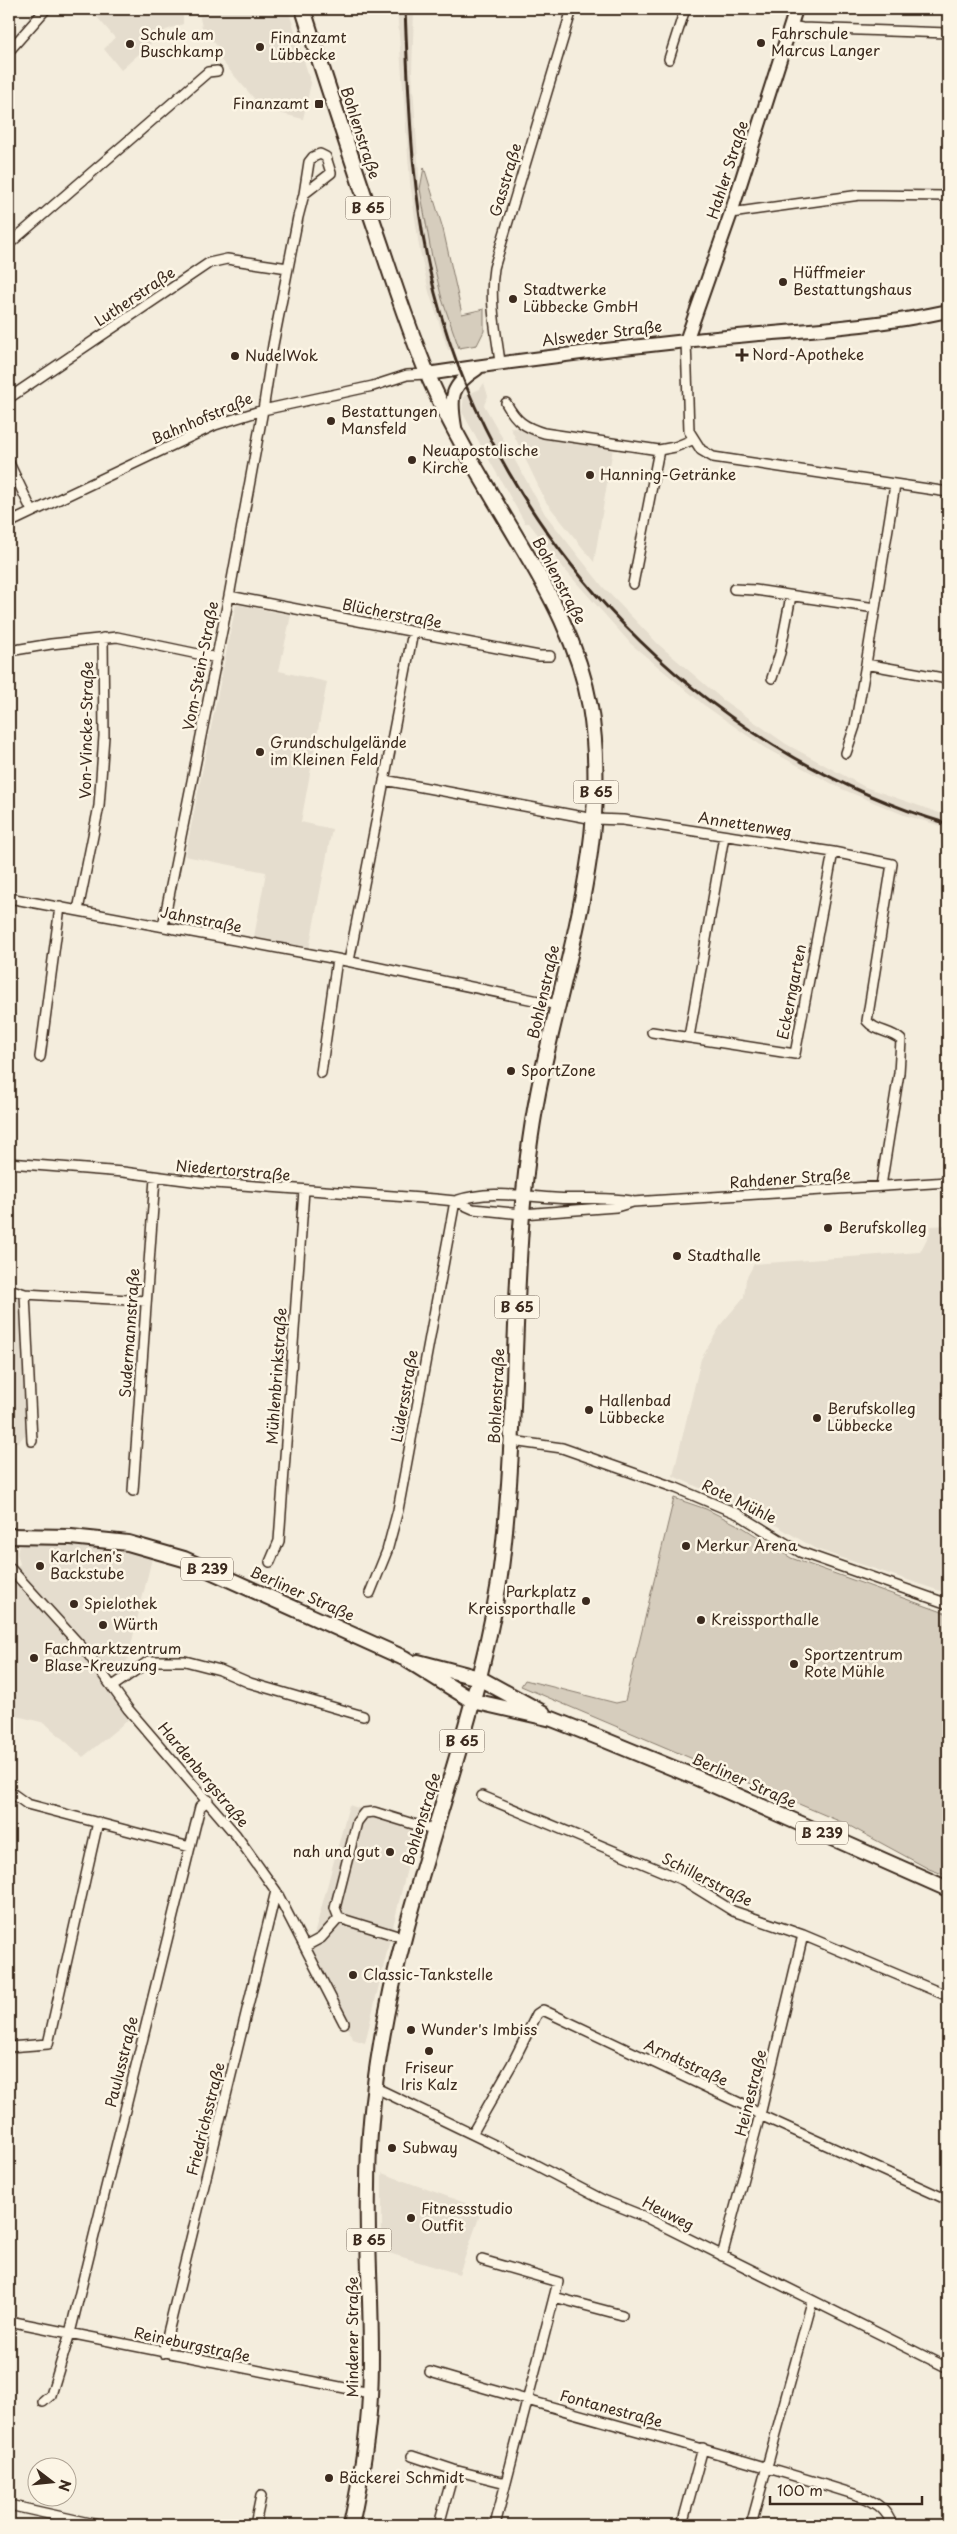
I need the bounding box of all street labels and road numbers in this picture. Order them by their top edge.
street label: Bohlenstraße [336,83,387,182]
street label: Hahler Straße [700,117,753,222]
street label: Gasstraße [482,140,527,219]
road number: B 65 [346,197,390,220]
street label: Lutherstraße [89,260,179,331]
street label: Alsweder Straße [540,314,663,351]
street label: Bahnhofstraße [147,386,256,449]
street label: Bohlenstraße [528,533,593,628]
street label: Blücherstraße [341,592,444,633]
street label: Vom-Stein-Straße [176,599,223,732]
street label: Von-Vincke-Straße [73,661,98,799]
road number: B 65 [574,780,618,804]
street label: Annettenweg [697,805,794,842]
street label: Jahnstraße [158,899,244,938]
street label: Bohlenstraße [521,942,565,1041]
street label: Eckerngarten [770,942,811,1041]
street label: Niedertorstraße [175,1153,291,1186]
street label: Rahdener Straße [729,1162,851,1193]
street label: Sudermannstraße [113,1267,145,1398]
road number: B 65 [494,1295,540,1318]
street label: Mühlenbrinkstraße [259,1307,292,1445]
street label: Bohlenstraße [482,1347,509,1444]
street label: Lüdersstraße [384,1348,423,1444]
street label: Rote Mühle [698,1473,781,1529]
road number: B 239 [181,1558,233,1580]
street label: Berliner Straße [247,1559,359,1626]
street label: Hardenbergstraße [153,1716,255,1832]
road number: B 65 [440,1730,484,1752]
street label: Berliner Straße [689,1746,801,1813]
street label: Bohlenstraße [396,1769,446,1868]
road number: B 239 [796,1822,848,1845]
street label: Schillerstraße [658,1846,757,1911]
street label: Paulusstraße [98,2014,143,2110]
street label: Arndtstraße [641,2032,732,2091]
street label: Heinestraße [728,2047,771,2138]
street label: Friedrichsstraße [179,2060,230,2178]
street label: Heuweg [639,2190,699,2236]
road number: B 65 [346,2228,392,2252]
street label: Mindener Straße [340,2276,363,2398]
street label: Reineburgstraße [132,2320,253,2367]
street label: Fontanestraße [557,2383,665,2432]

